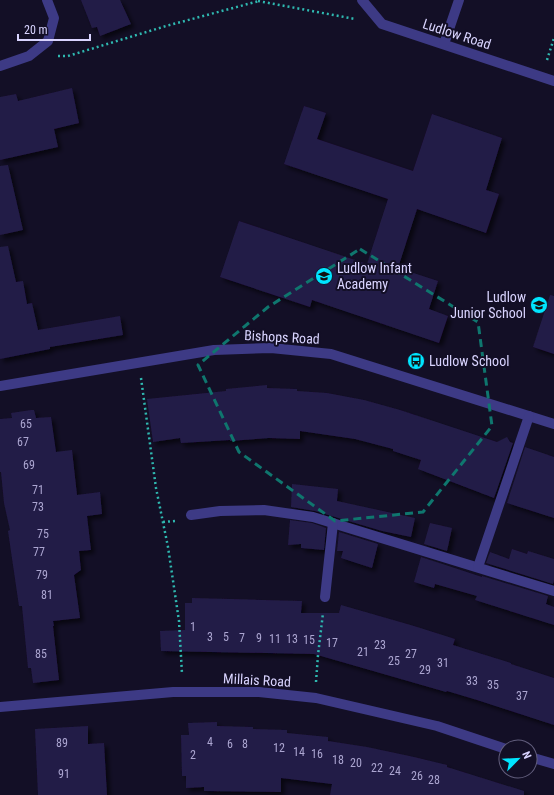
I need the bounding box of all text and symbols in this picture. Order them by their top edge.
street label: Ludlow Road [421,15,493,53]
scale bar [18,16,90,42]
text: 20 m [24,23,48,37]
place label: Ludlow Infant Academy [337,260,412,292]
school or university icon: Ludlow Infant Academy [314,266,334,286]
place label: Ludlow Junior School [450,289,526,321]
school or university icon: Ludlow Junior School [529,295,549,315]
street label: Bishops Road [244,327,320,347]
bus stop icon: Ludlow School [406,351,426,371]
place label: Ludlow School [429,353,509,369]
house number: 65 [20,417,32,431]
house number: 67 [17,435,29,449]
house number: 69 [23,458,35,472]
house number: 71 [32,483,44,497]
house number: 73 [32,500,44,514]
house number: 75 [37,527,49,541]
house number: 77 [33,545,45,559]
house number: 79 [36,568,48,582]
house number: 81 [41,588,53,602]
house number: 1 [190,620,196,634]
house number: 3 [207,630,213,644]
house number: 5 [223,630,229,644]
house number: 7 [239,631,245,645]
house number: 9 [256,631,262,645]
house number: 11 [269,632,281,646]
house number: 13 [286,632,298,646]
house number: 15 [303,633,315,647]
house number: 17 [326,636,338,650]
house number: 23 [374,638,386,652]
house number: 21 [357,645,369,659]
house number: 85 [35,647,47,661]
house number: 27 [405,647,417,661]
house number: 25 [388,654,400,668]
house number: 31 [437,656,449,670]
house number: 29 [419,663,431,677]
street label: Millais Road [223,670,291,690]
house number: 33 [466,674,478,688]
house number: 35 [487,678,499,692]
house number: 37 [516,689,528,703]
house number: 4 [207,735,213,749]
house number: 89 [56,736,68,750]
house number: 6 [227,737,233,751]
house number: 8 [242,737,248,751]
north arrow [498,739,538,779]
house number: 12 [273,741,285,755]
house number: 14 [293,745,305,759]
house number: 16 [311,747,323,761]
house number: 2 [190,748,196,762]
text: N [519,749,534,761]
house number: 18 [332,753,344,767]
house number: 20 [350,756,362,770]
house number: 22 [371,761,383,775]
house number: 24 [389,764,401,778]
house number: 91 [58,767,70,781]
house number: 26 [411,769,423,783]
house number: 28 [428,773,440,787]

